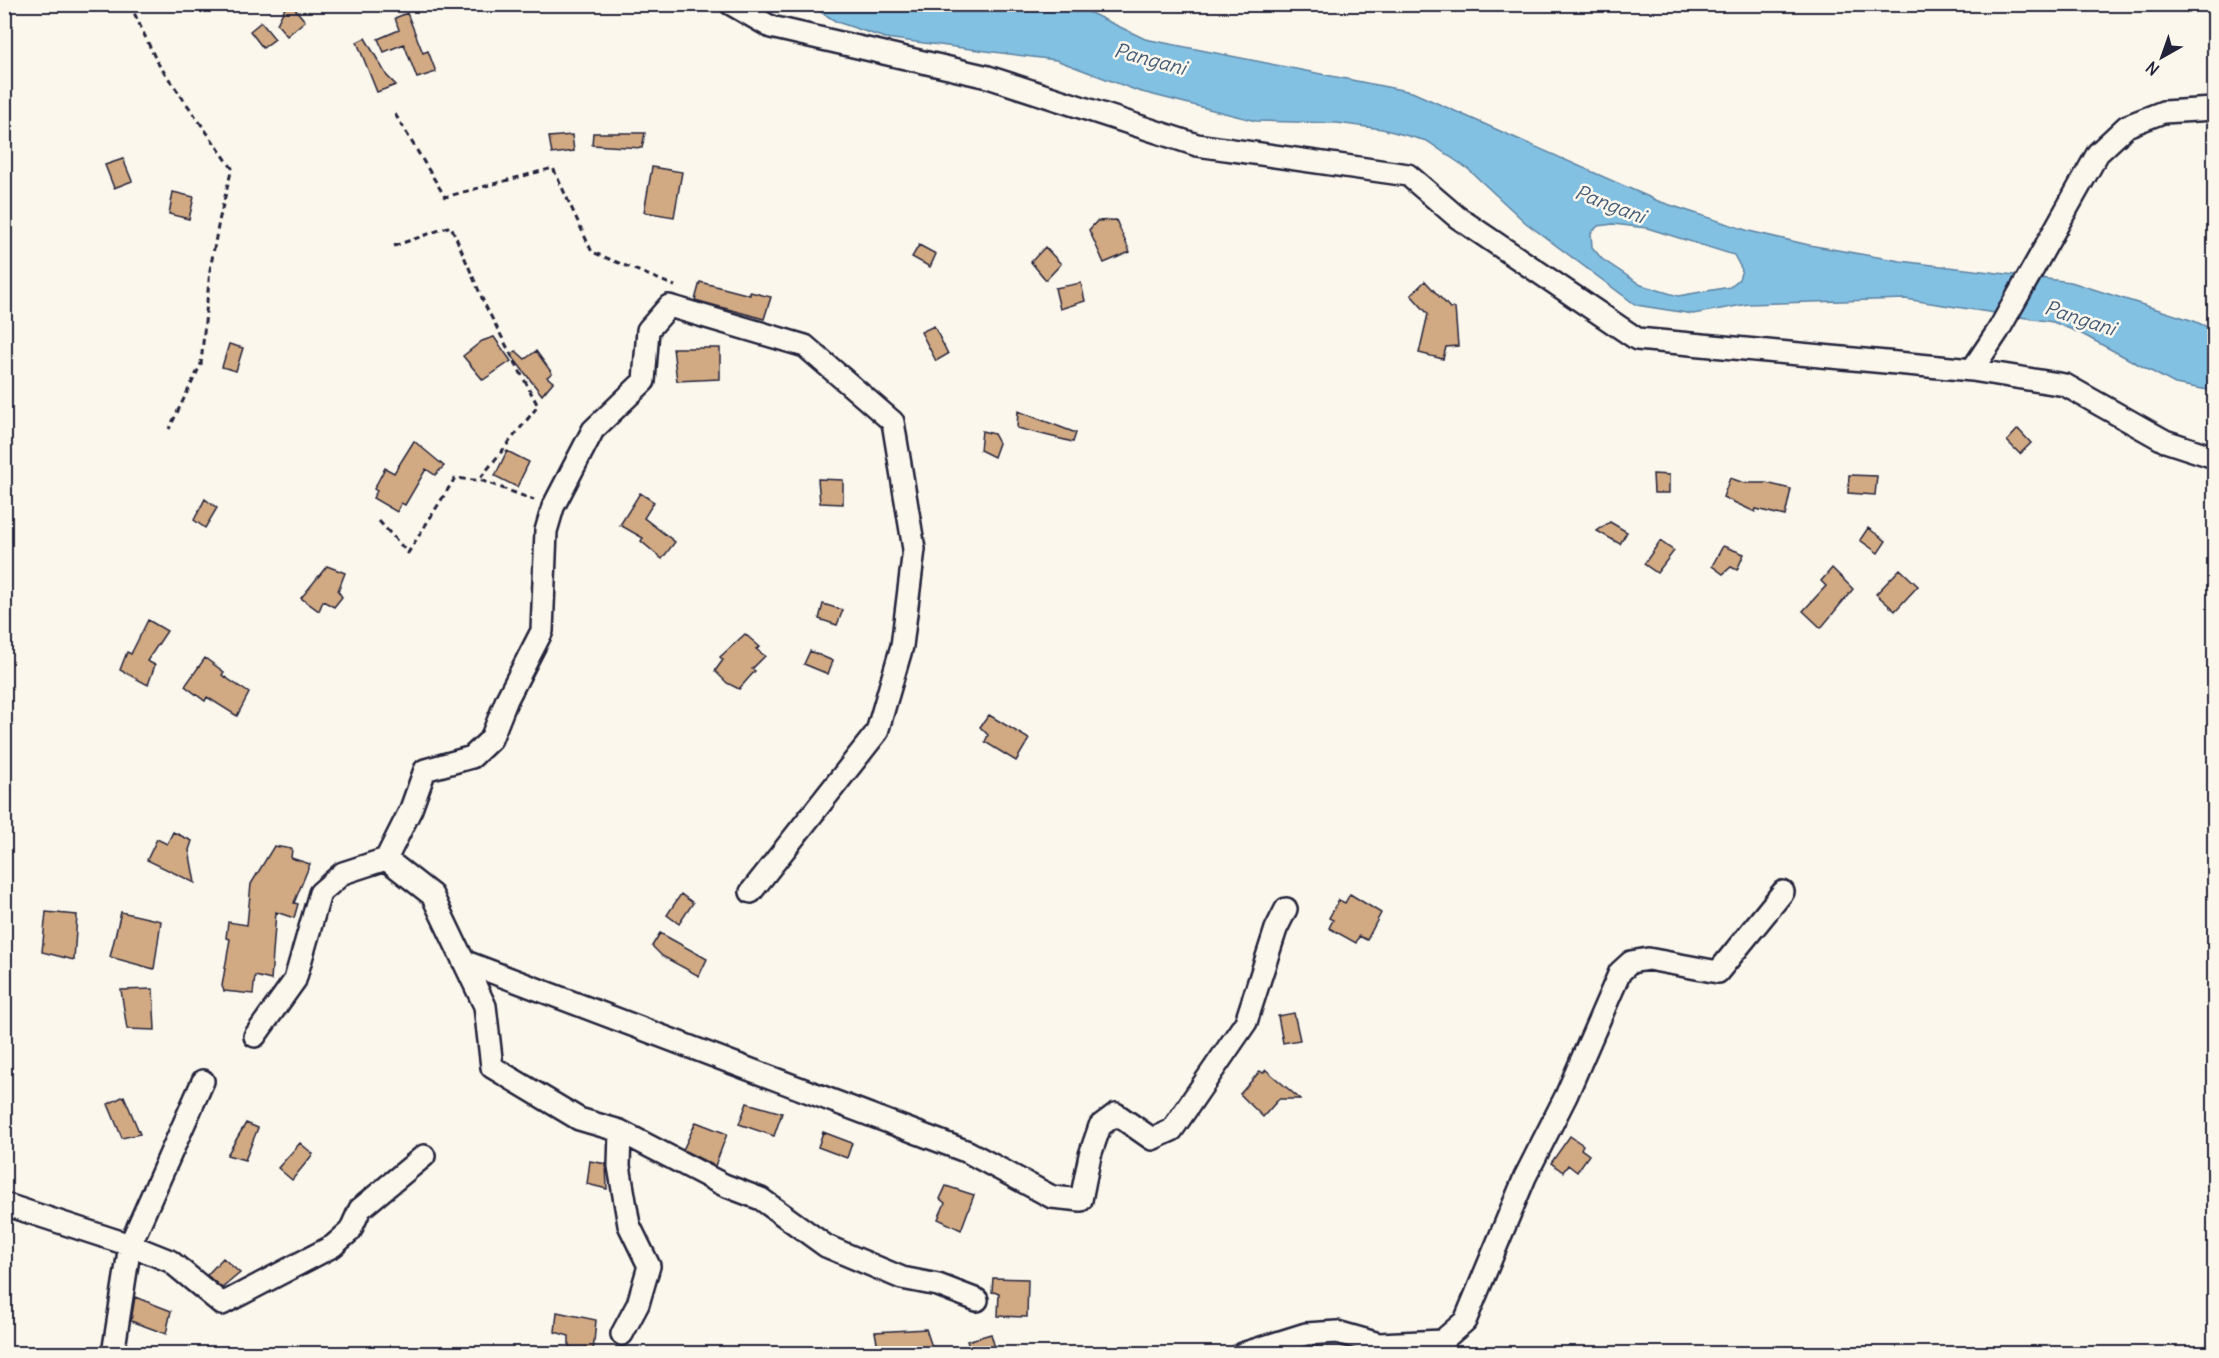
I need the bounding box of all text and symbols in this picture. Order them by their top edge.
north arrow [2132,27,2192,87]
water label: Pangani [1112,37,1191,81]
text: N [2142,57,2163,80]
water label: Pangani [1572,179,1651,229]
water label: Pangani [2041,294,2121,341]

